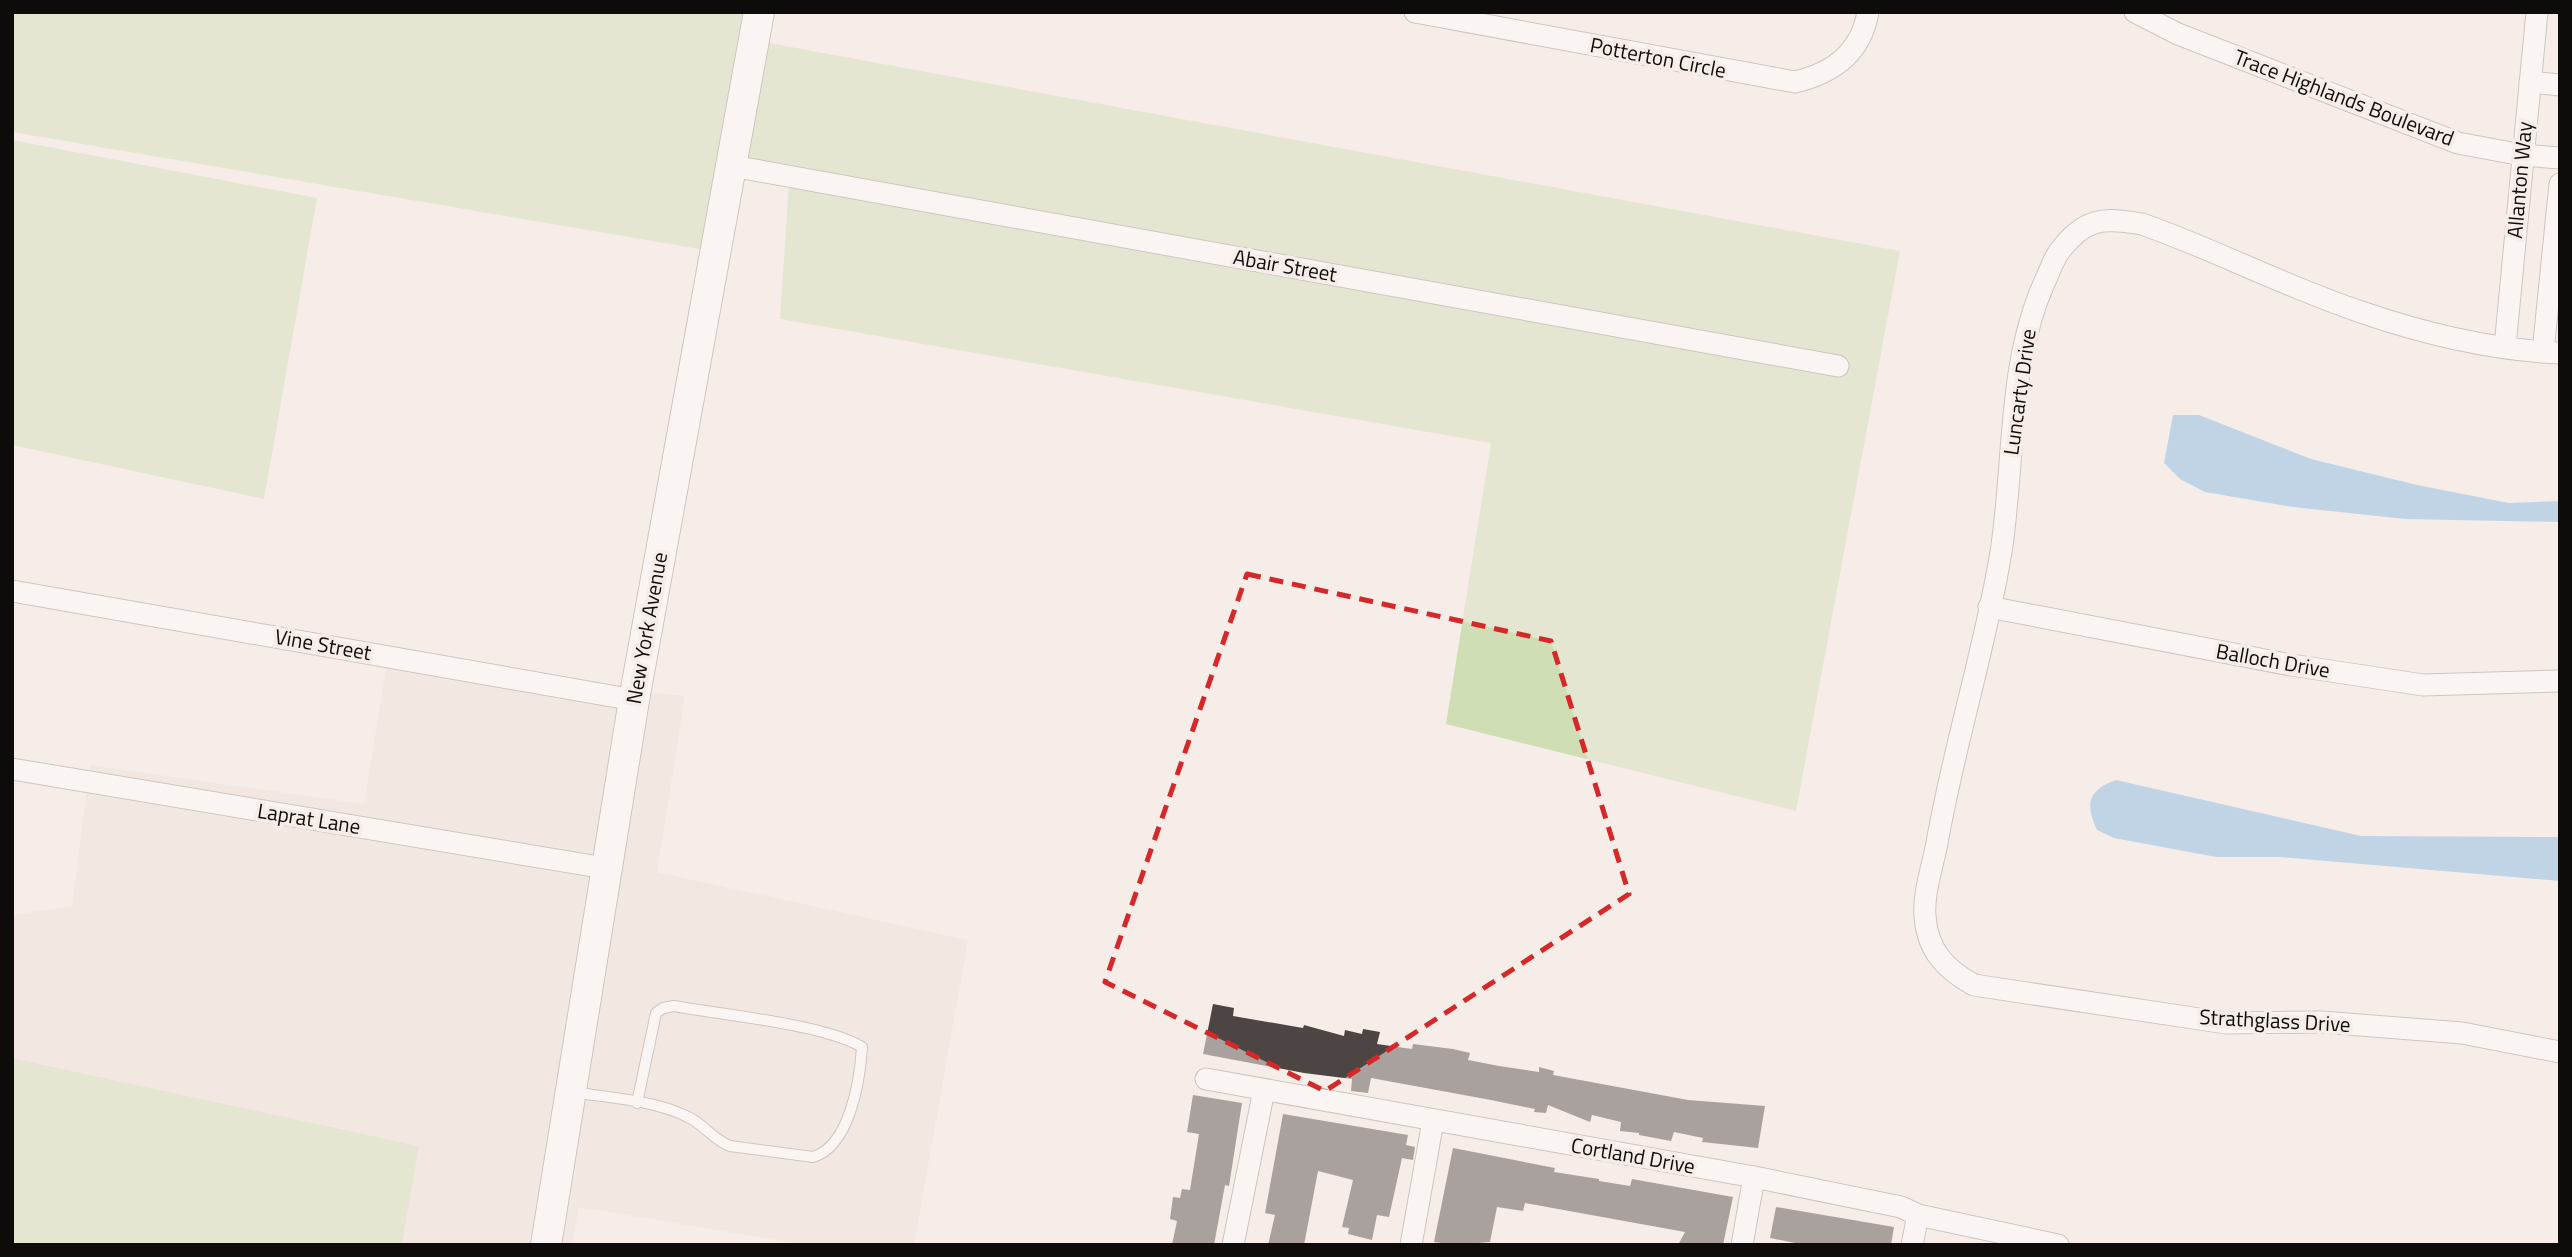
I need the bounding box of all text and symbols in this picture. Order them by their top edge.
street label: Potterton Circle [1587,28,1729,86]
street label: Trace Highlands Boulevard [2230,40,2459,154]
street label: Allanton Way [2498,120,2540,240]
street label: Abair Street [1231,240,1340,290]
street label: Luncarty Drive [1994,327,2044,457]
street label: New York Avenue [617,549,675,706]
street label: Vine Street [272,620,375,668]
street label: Balloch Drive [2214,634,2333,686]
street label: Laprat Lane [255,794,363,842]
street label: Strathglass Drive [2199,1000,2351,1040]
street label: Cortland Drive [1569,1128,1698,1182]

